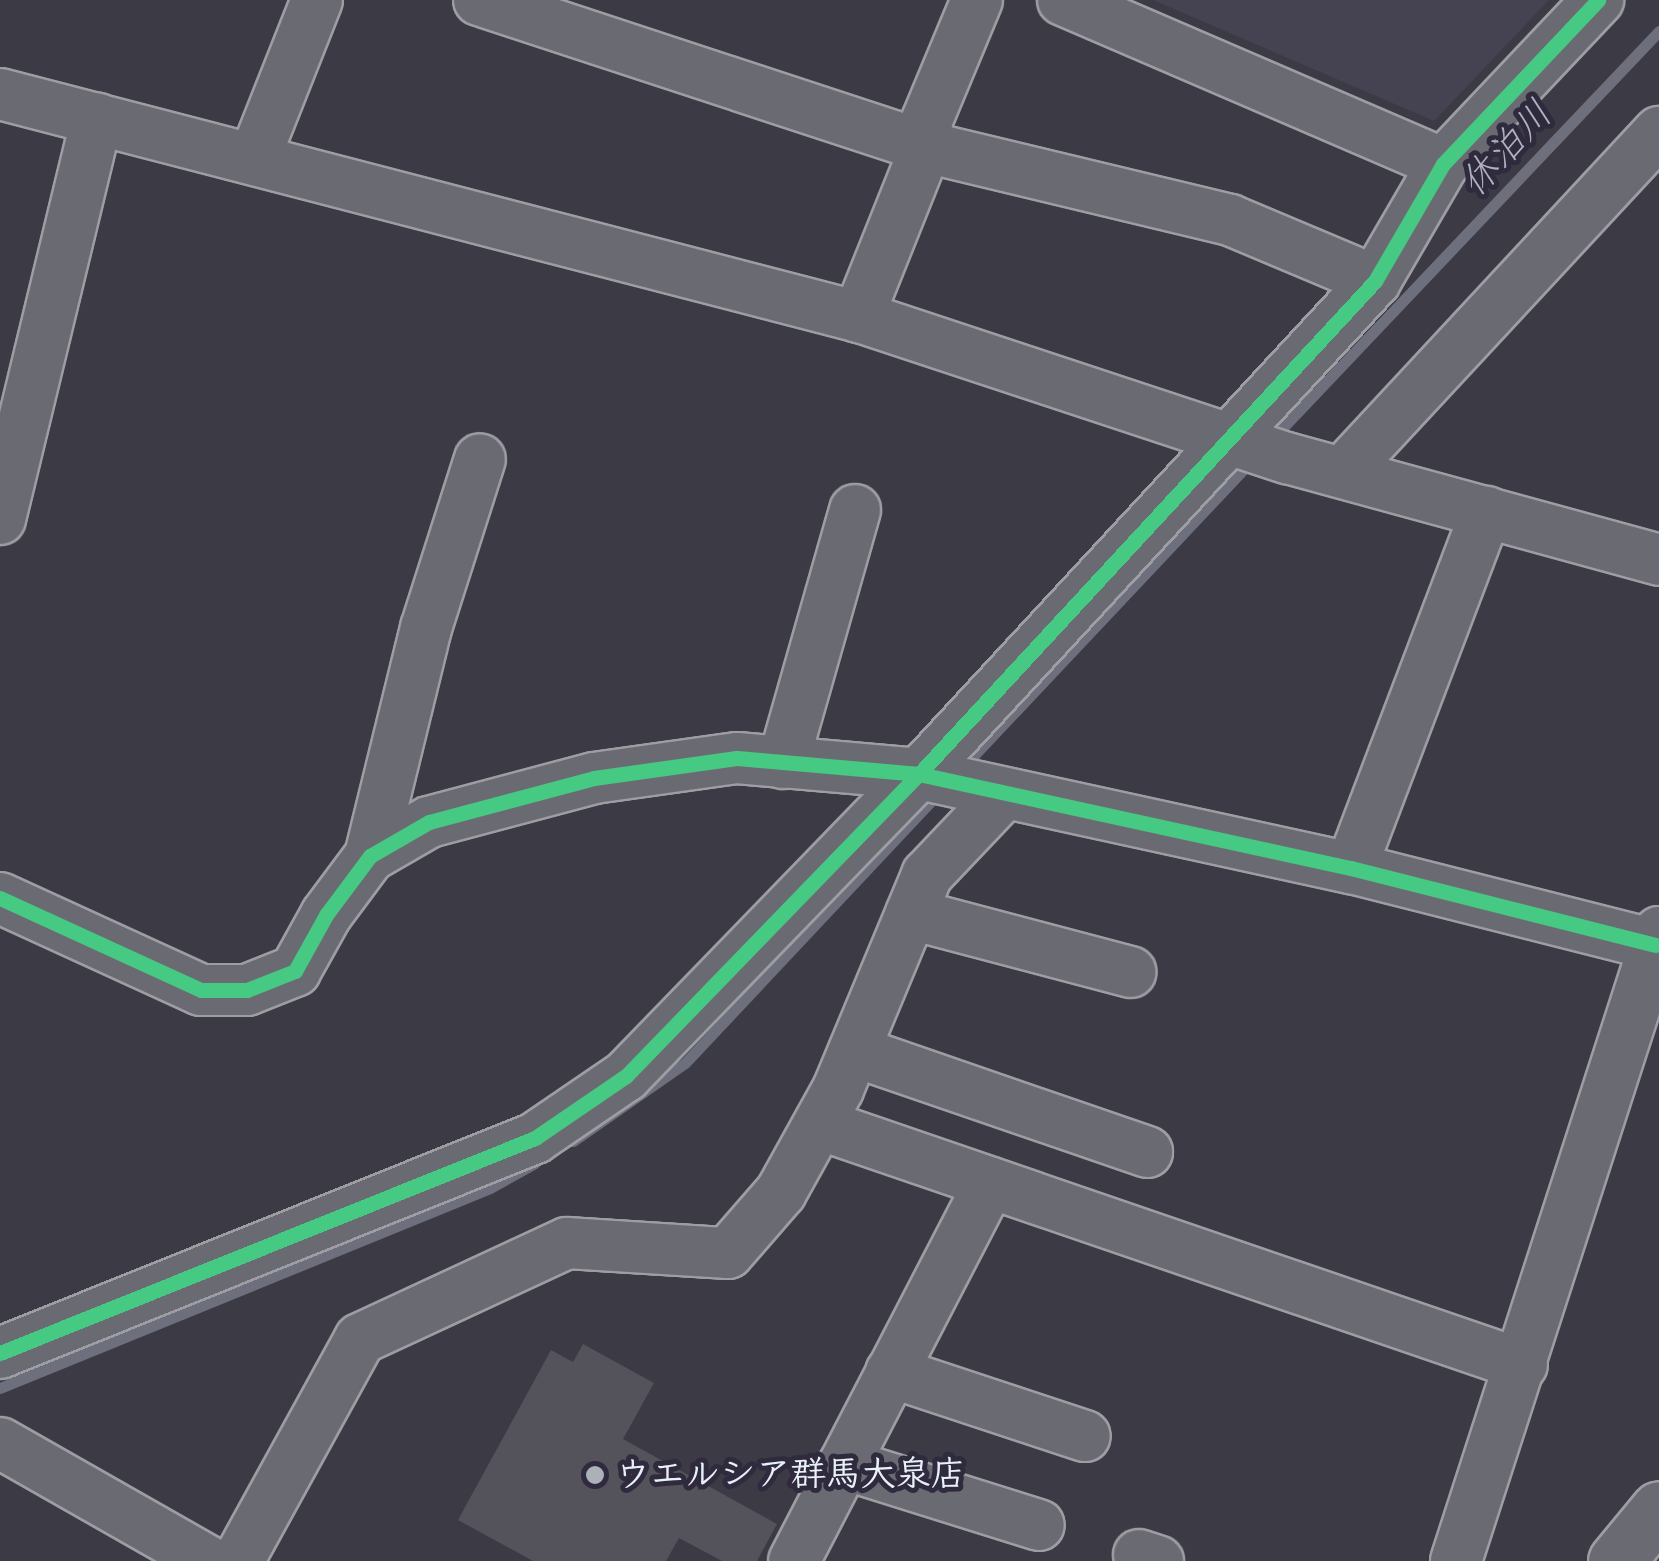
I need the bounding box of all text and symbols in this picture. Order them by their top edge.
water label: 休泊川 [1451,92,1563,206]
place label: ウエルシア群馬大泉店 [615,1454,965,1496]
marker: ウエルシア群馬大泉店 [584,1464,606,1486]

